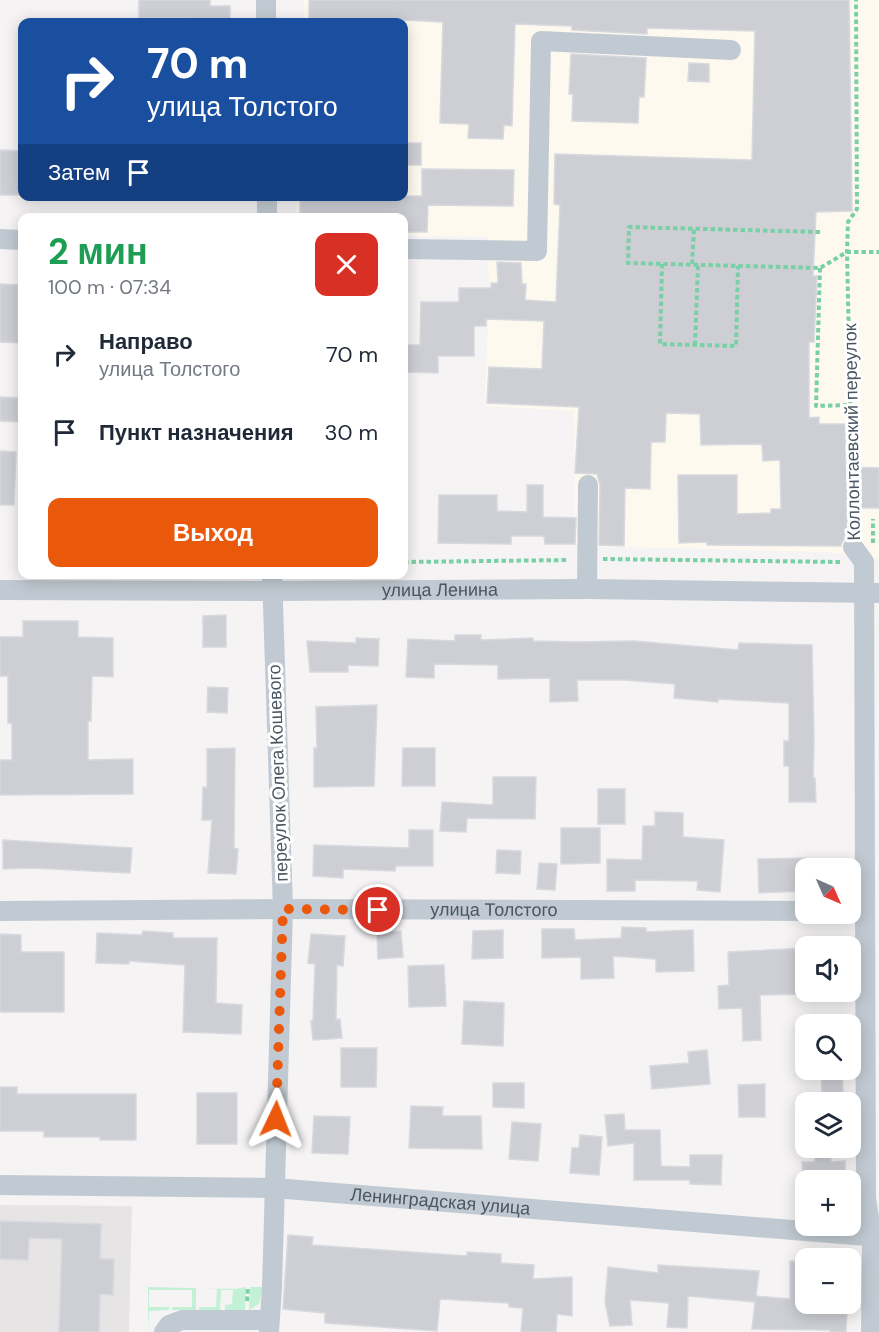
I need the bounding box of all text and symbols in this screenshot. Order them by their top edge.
text: 70 m [147,36,248,91]
icon: right [48,42,126,120]
text: улица Толстого [147,89,338,124]
icon: arrive [122,156,155,189]
text: Затем [48,158,110,187]
text: 2 мин [48,228,148,275]
button: close [315,233,378,296]
text: 100 m · 07:34 [48,274,171,300]
street label: Коллонтаевский переулок [838,323,866,541]
text: Направо [99,327,193,356]
icon: right [48,338,81,371]
text: 70 m [326,340,378,369]
text: улица Толстого [99,356,240,382]
icon: arrive [48,416,81,449]
text: Пункт назначения [99,418,294,447]
text: 30 m [324,418,378,447]
button: Выход [48,498,378,567]
street label: улица Ленина [382,578,499,602]
street label: переулок Олега Кошевого [262,664,294,882]
north arrow [795,858,861,924]
map controls [795,858,861,1314]
pin [352,884,403,935]
icon: arrive [361,893,394,926]
street label: улица Толстого [430,898,558,922]
button: sound [795,936,861,1002]
button: search [795,1014,861,1080]
position arrow [244,1087,308,1151]
button: layers [795,1092,861,1158]
button: + [795,1170,861,1236]
street label: Ленинградская улица [350,1182,532,1221]
button: − [795,1248,861,1314]

